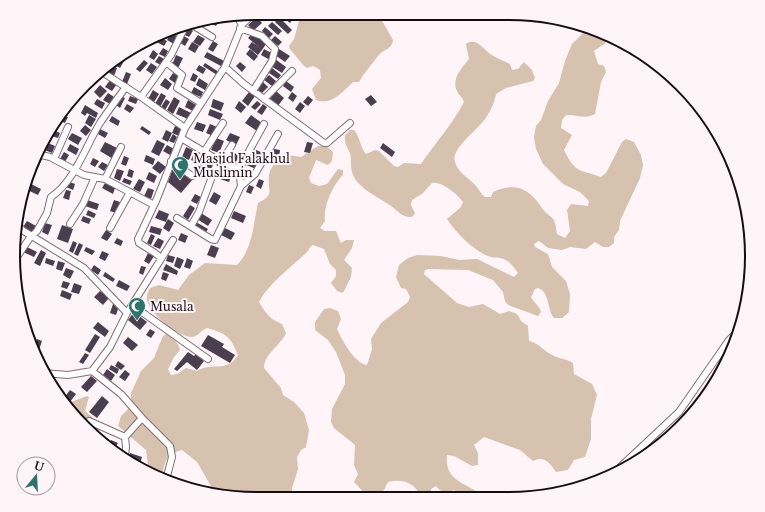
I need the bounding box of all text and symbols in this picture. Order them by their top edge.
place label: Masjid Falakhul Muslimin [193,151,290,180]
mosque icon: Masjid Falakhul Muslimin [170,155,190,180]
mosque icon: Musala [127,296,147,321]
place label: Musala [150,299,194,314]
north arrow [16,456,56,496]
text: U [32,458,46,475]

